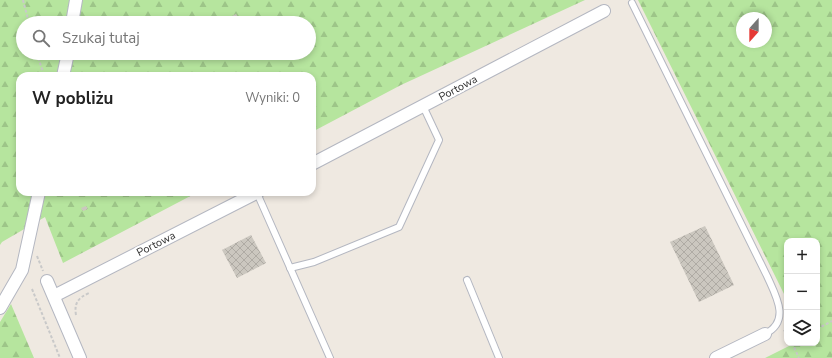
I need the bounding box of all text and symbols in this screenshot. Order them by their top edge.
north arrow [736,12,772,48]
search box [16,16,316,60]
icon: search [30,27,52,49]
text: Szukaj tutaj [62,28,140,48]
street label: Portowa [436,71,480,104]
text: W pobliżu [32,87,113,110]
text: Wyniki: 0 [245,89,300,107]
street label: Portowa [134,228,178,260]
map controls [784,238,820,346]
button: + [784,238,820,274]
button: − [784,274,820,310]
button: layers [784,310,820,346]

